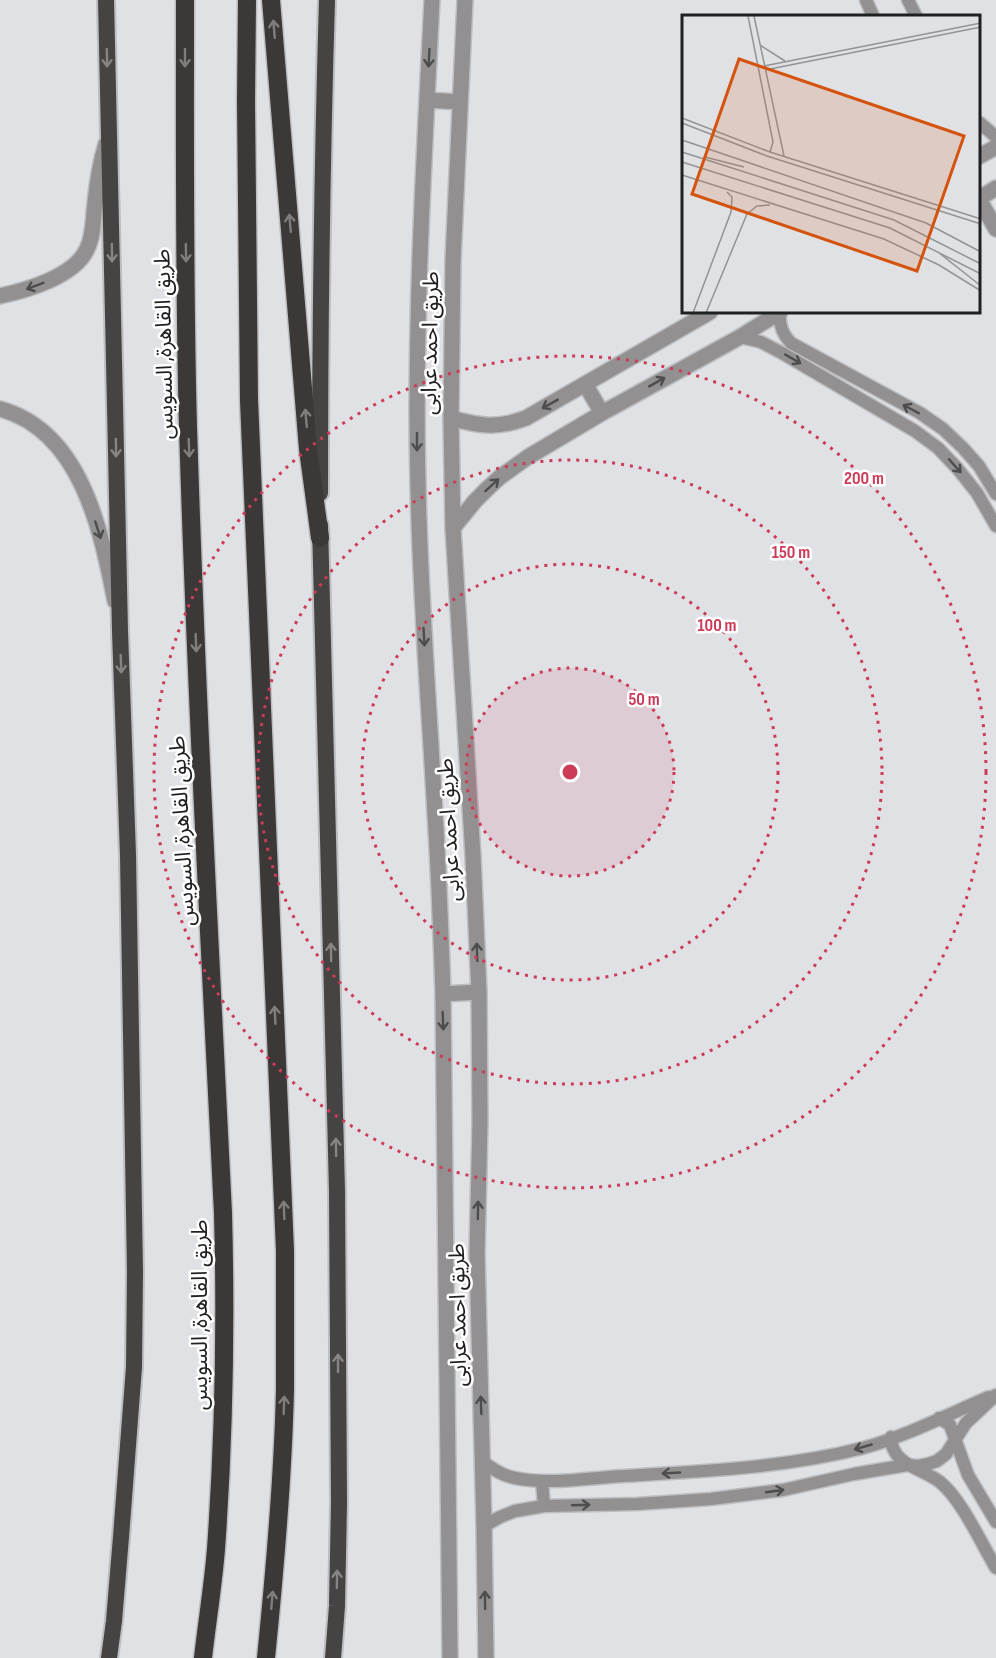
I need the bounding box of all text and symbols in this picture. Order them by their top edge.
inset map [682,15,981,314]
one-way arrow [268,19,279,39]
one-way arrow [101,48,113,68]
one-way arrow [179,48,191,68]
one-way arrow [423,48,434,68]
one-way arrow [284,214,295,234]
one-way arrow [106,243,117,263]
one-way arrow [180,243,191,263]
street label: طريق القاهرة, السويس [149,248,180,440]
street label: طريق احمد عرابى [416,271,445,415]
one-way arrow [27,281,45,292]
one-way arrow [784,353,801,365]
one-way arrow [648,376,665,388]
one-way arrow [542,398,559,410]
one-way arrow [903,403,921,414]
one-way arrow [300,408,311,428]
one-way arrow [411,432,423,452]
one-way arrow [110,438,122,458]
one-way arrow [184,438,195,458]
one-way arrow [948,459,962,474]
text: 200 m [844,468,884,489]
one-way arrow [484,478,499,492]
one-way arrow [93,520,104,539]
text: 150 m [772,542,810,563]
text: 100 m [698,615,737,636]
one-way arrow [419,627,430,647]
one-way arrow [190,633,201,653]
one-way arrow [116,654,127,674]
text: 50 m [628,689,660,710]
street label: طريق القاهرة, السويس [164,735,201,927]
street label: طريق احمد عرابى [432,758,467,902]
centre of rings [560,762,580,782]
one-way arrow [325,942,337,962]
one-way arrow [472,942,483,962]
one-way arrow [270,1006,281,1026]
one-way arrow [438,1010,449,1030]
one-way arrow [330,1137,342,1157]
one-way arrow [472,1200,484,1220]
one-way arrow [278,1201,289,1221]
street label: طريق القاهرة, السويس [187,1220,214,1410]
street label: طريق احمد عرابى [444,1243,473,1387]
one-way arrow [332,1353,344,1373]
one-way arrow [476,1395,487,1415]
one-way arrow [279,1396,290,1416]
one-way arrow [854,1441,873,1453]
one-way arrow [661,1468,681,1479]
one-way arrow [765,1485,784,1496]
one-way arrow [570,1500,590,1511]
one-way arrow [332,1569,343,1589]
one-way arrow [267,1590,278,1610]
one-way arrow [479,1590,491,1610]

